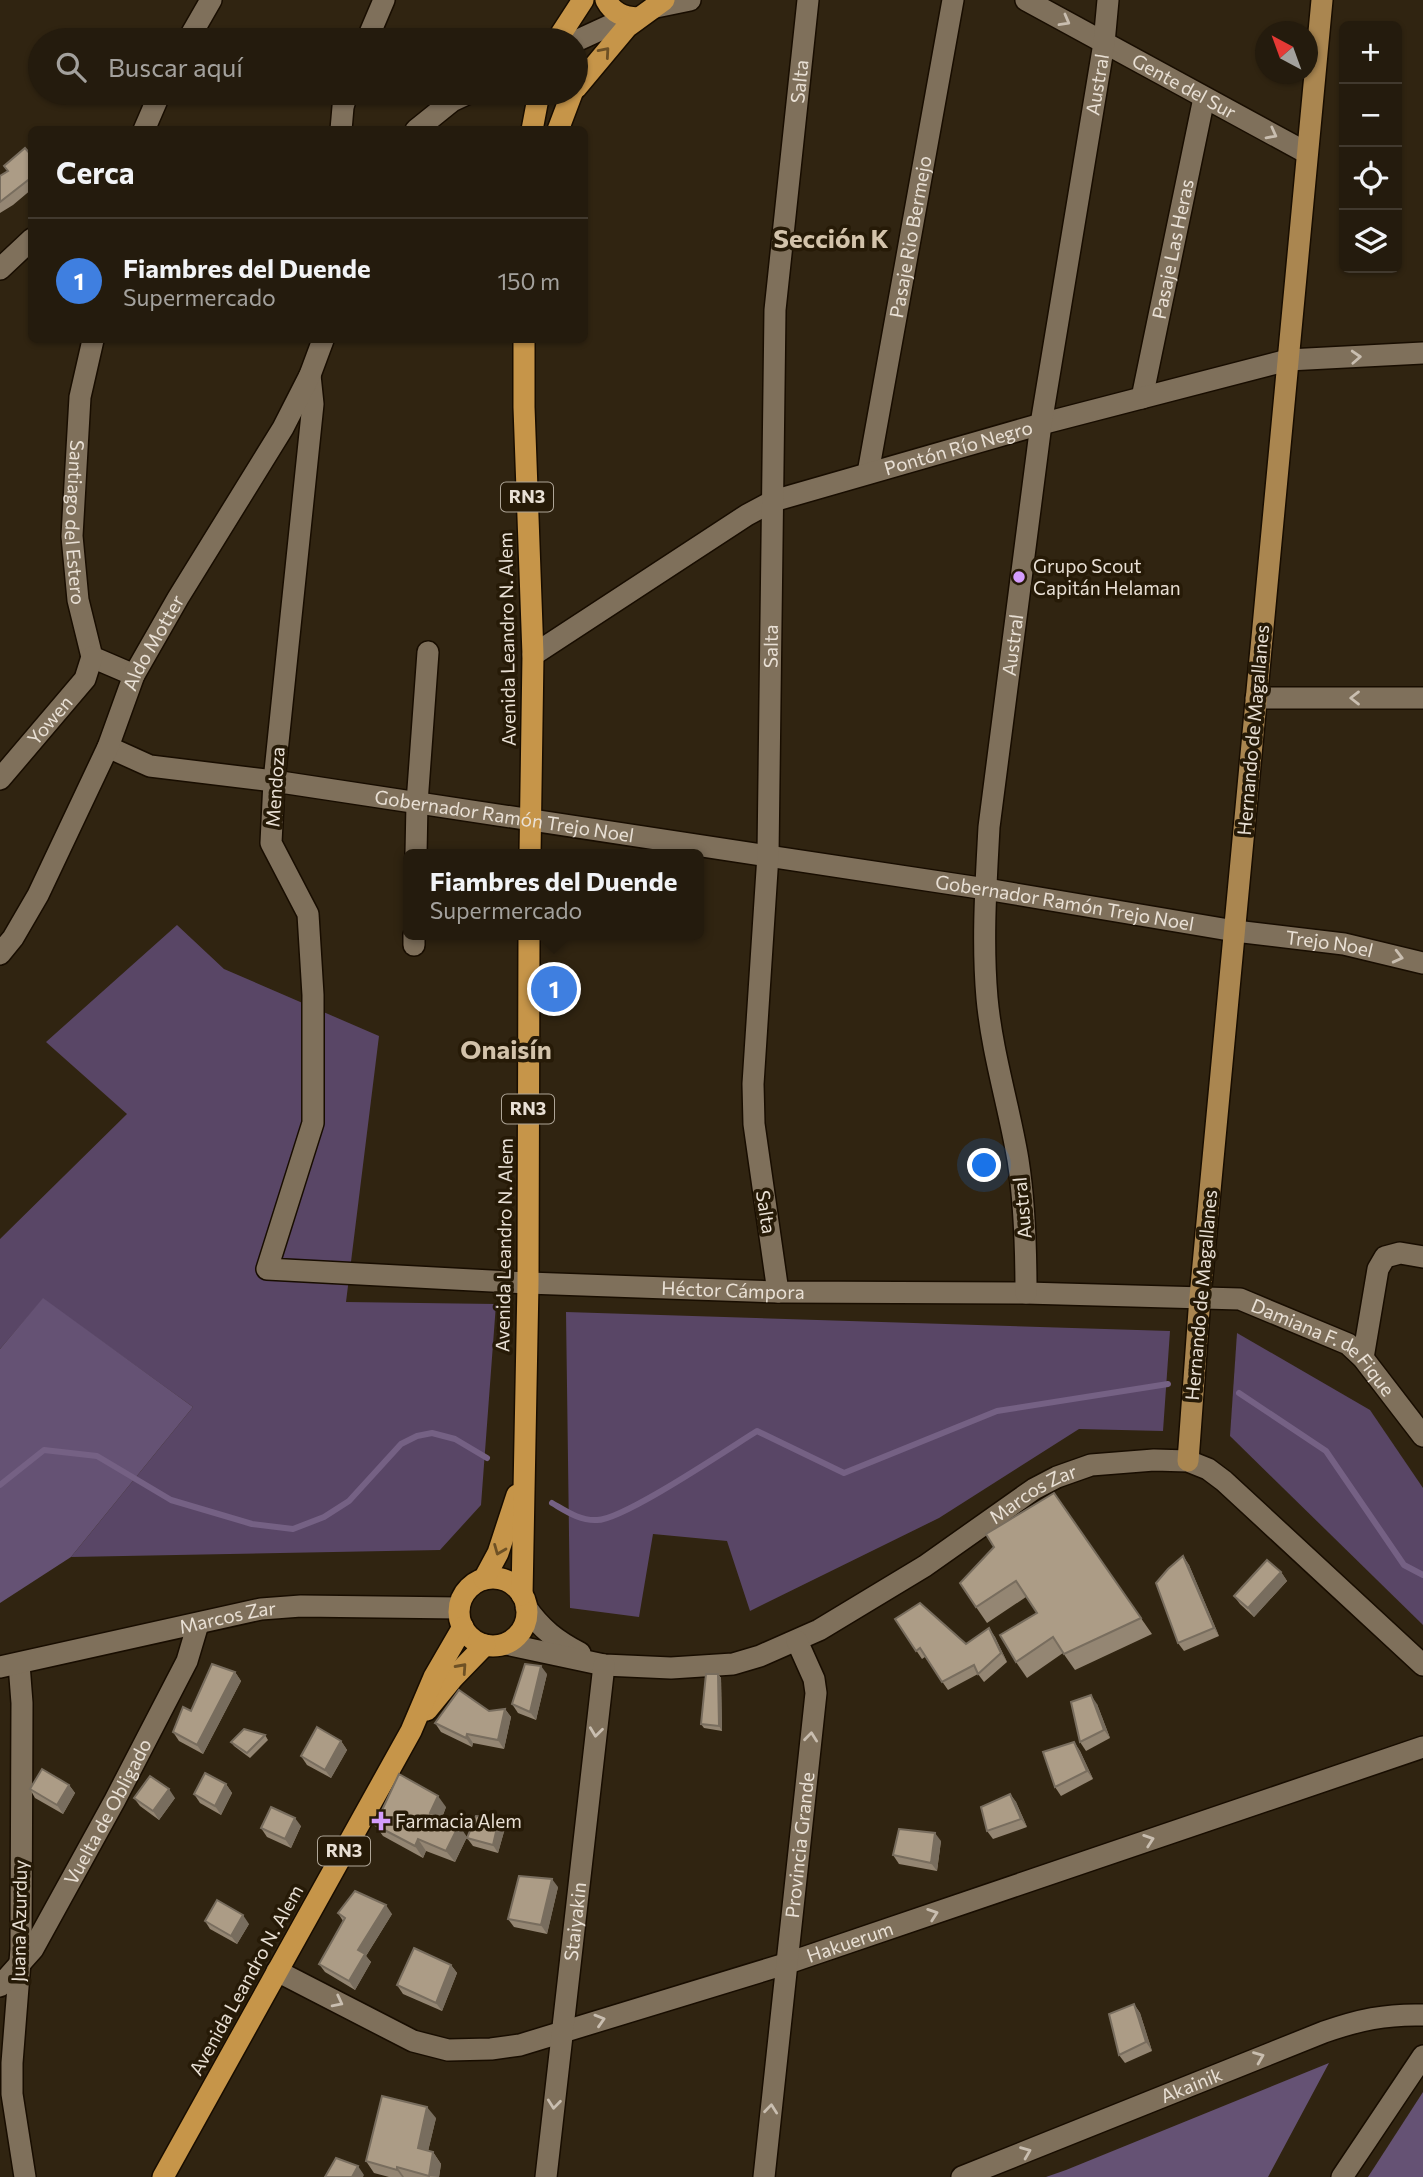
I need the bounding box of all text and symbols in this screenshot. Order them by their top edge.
one-way arrow [1057,13,1070,27]
north arrow [1255,21,1318,84]
map controls [1339,21,1402,273]
button: + [1339,21,1402,84]
search box [28,28,588,105]
one-way arrow [597,47,609,60]
icon: search [52,48,90,86]
street label: Gente del Sur [1128,48,1241,123]
text: Buscar aquí [108,51,243,82]
street label: Austral [1080,52,1113,117]
street label: Salta [785,59,813,104]
button: − [1339,84,1402,147]
one-way arrow [1264,126,1277,139]
button: locate [1339,147,1402,210]
text: Cerca [56,153,135,190]
street label: Pasaje Rio Bermejo [884,154,936,320]
street label: Pasaje Las Heras [1147,177,1198,321]
button: layers [1339,210,1402,273]
district label: Sección K [773,222,889,253]
text: Fiambres del Duende [123,252,371,283]
text: 1 [74,267,84,295]
text: 150 m [497,267,560,295]
text: Supermercado [123,283,276,311]
one-way arrow [1350,349,1361,364]
street label: Pontón Río Negro [881,415,1035,480]
street label: Santiago del Estero [61,439,90,606]
road number: RN3 [501,482,553,512]
street label: Avenida Leandro N. Alem [493,532,520,746]
place label: Grupo Scout Capitán Helaman [1033,554,1181,599]
marker: Grupo Scout Capitán Helaman [1011,569,1027,585]
street label: Aldo Motter [117,590,189,694]
street label: Austral [997,613,1027,677]
street label: Salta [758,624,782,668]
street label: Hernando de Magallanes [1232,624,1273,836]
one-way arrow [1349,690,1360,706]
street label: Yowen [22,691,77,749]
street label: Mendoza [260,746,289,828]
street label: Gobernador Ramón Trejo Noel [373,784,636,846]
popup [403,849,704,940]
text: Fiambres del Duende [430,865,677,896]
street label: Gobernador Ramón Trejo Noel [934,869,1196,935]
text: Supermercado [430,896,582,924]
street label: Trejo Noel [1285,925,1376,962]
one-way arrow [1392,949,1404,964]
pin: 1 [531,963,577,1015]
district label: Onaisín [460,1033,552,1064]
road number: RN3 [502,1094,554,1124]
street label: Avenida Leandro N. Alem [490,1138,517,1352]
your location [967,1148,1001,1182]
street label: Austral [1007,1176,1036,1240]
street label: Salta [752,1189,781,1235]
street label: Hernando de Magallanes [1180,1189,1221,1401]
street label: Héctor Cámpora [661,1276,805,1303]
street label: Damiana F. de Fique [1248,1293,1400,1400]
street label: Marcos Zar [984,1459,1080,1528]
one-way arrow [493,1543,507,1555]
street label: Marcos Zar [177,1596,277,1638]
one-way arrow [454,1663,466,1676]
one-way arrow [589,1727,604,1738]
one-way arrow [803,1731,818,1743]
street label: Vuelta de Obligado [59,1734,156,1888]
street label: Provincia Grande [780,1771,818,1919]
place label: Farmacia Alem [395,1809,522,1832]
marker: Farmacia Alem [373,1813,389,1829]
one-way arrow [1142,1834,1154,1848]
road number: RN3 [318,1837,370,1866]
street label: Juana Azurduy [6,1859,31,1982]
street label: Avenida Leandro N. Alem [184,1881,308,2079]
street label: Staiyakin [559,1881,590,1962]
one-way arrow [927,1908,939,1922]
street label: Hakuerum [803,1916,896,1967]
one-way arrow [331,1994,343,2008]
one-way arrow [594,2014,606,2029]
one-way arrow [1253,2052,1265,2066]
street label: Akainik [1157,2062,1225,2107]
one-way arrow [546,2099,561,2110]
one-way arrow [763,2103,778,2114]
one-way arrow [1019,2146,1031,2160]

